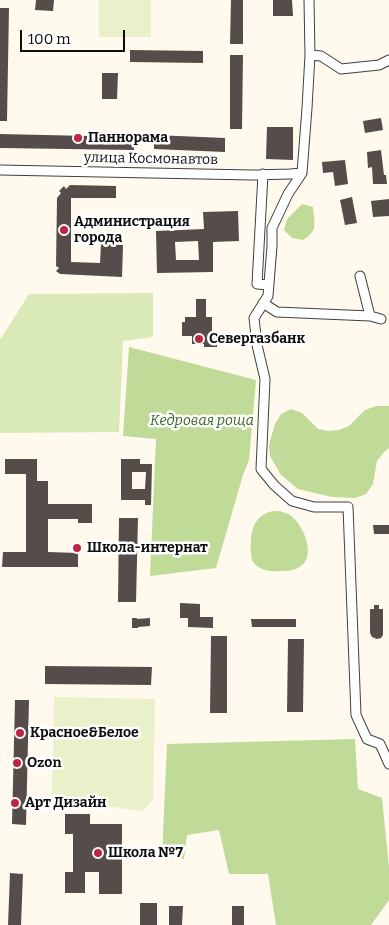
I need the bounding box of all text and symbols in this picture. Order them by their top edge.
scale bar [22,20,128,52]
text: 100 m [28,30,71,48]
place label: Паннорама [88,130,168,146]
marker: Паннорама [72,132,84,144]
street label: улица Космонавтов [84,149,218,169]
place label: Администрация города [74,214,190,246]
marker: Администрация города [58,224,70,236]
place label: Севергазбанк [209,331,305,347]
marker: Севергазбанк [193,333,205,345]
park label: Кедровая роща [150,413,254,429]
place label: Школа-интернат [87,540,208,556]
marker: Школа-интернат [71,542,83,554]
place label: Красное&Белое [30,725,139,741]
marker: Красное&Белое [14,727,26,739]
place label: Ozon [27,755,61,771]
marker: Ozon [11,757,23,769]
place label: Арт Дизайн [25,795,107,811]
marker: Арт Дизайн [9,797,21,809]
place label: Школа №7 [108,845,183,861]
marker: Школа №7 [92,847,104,859]

